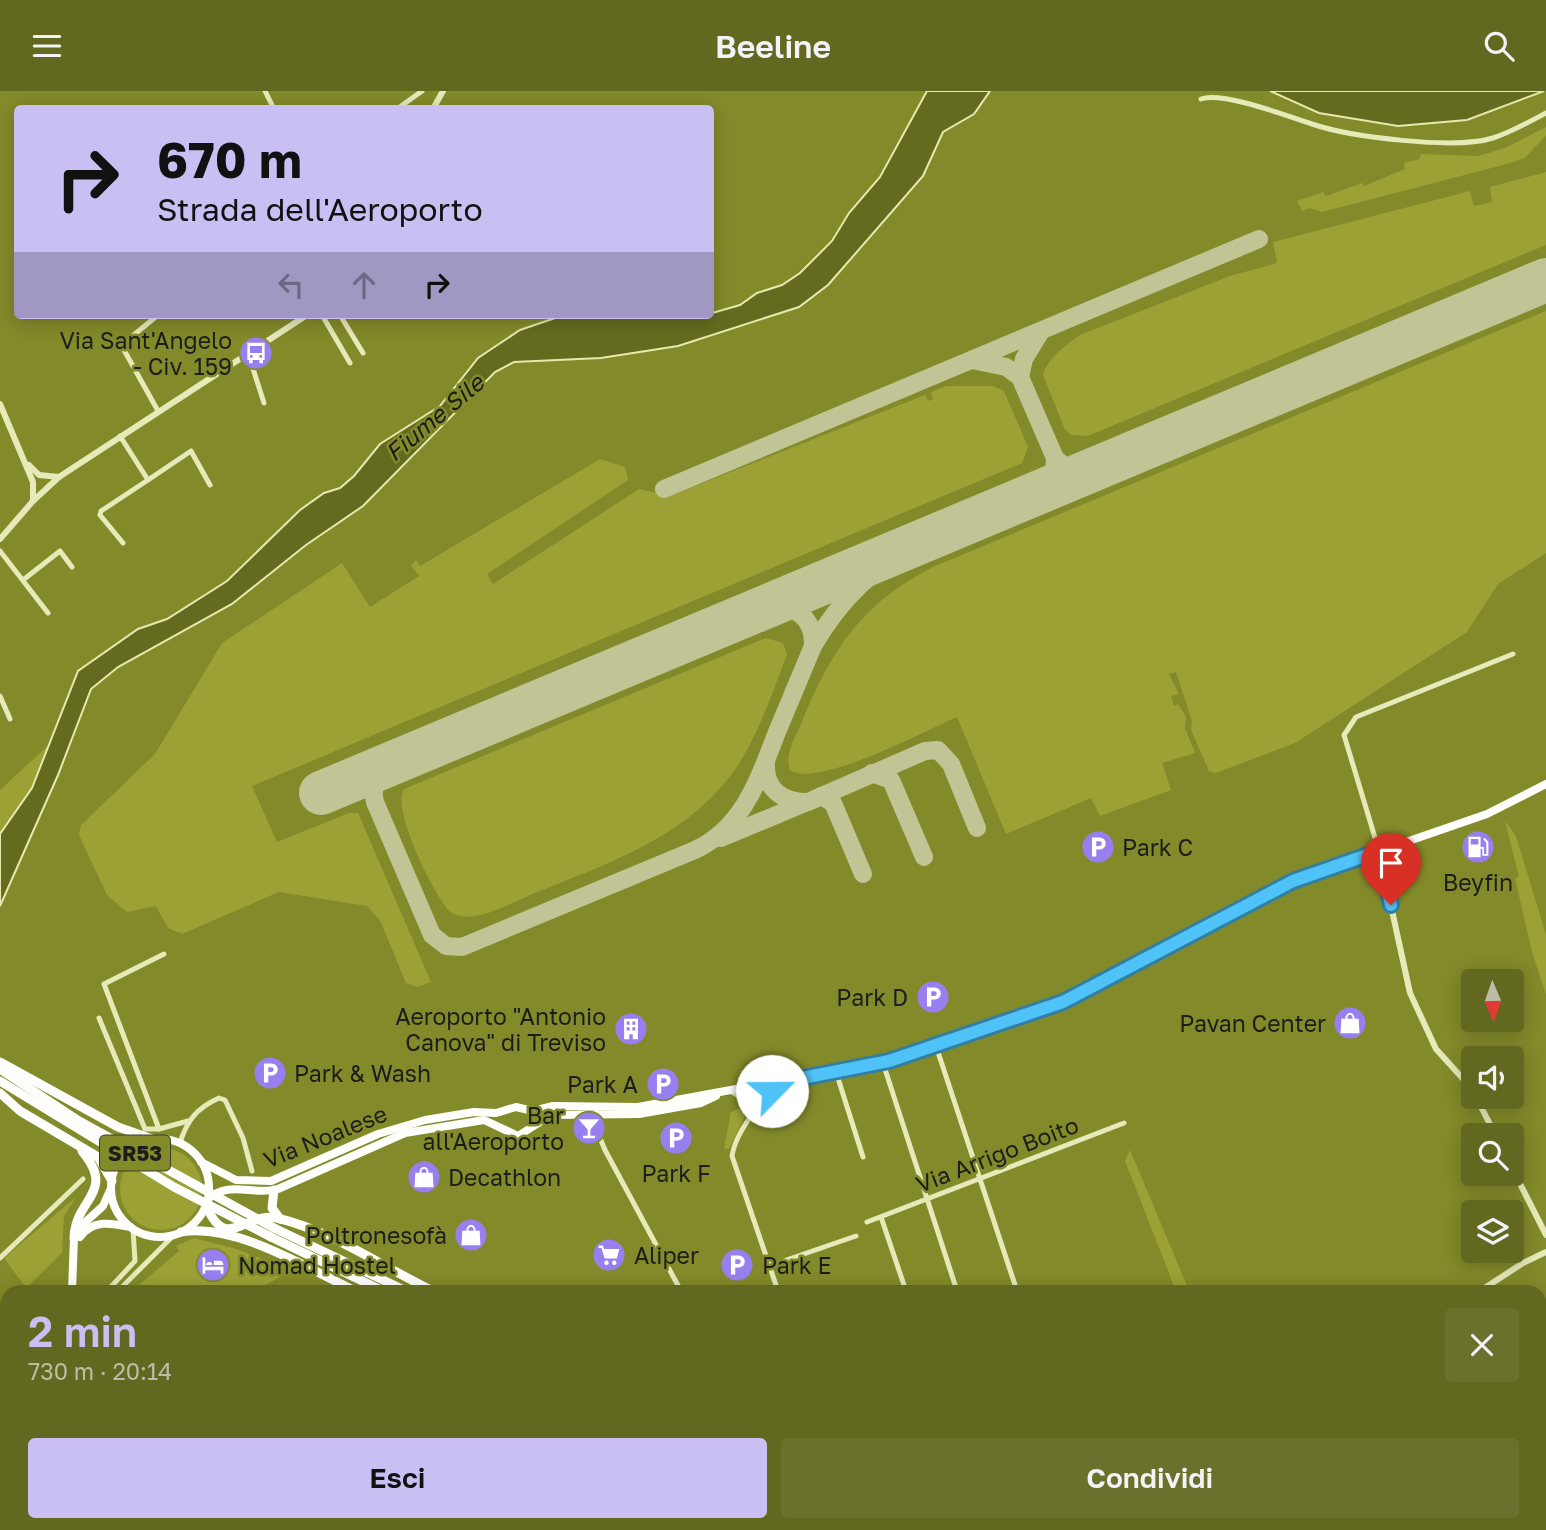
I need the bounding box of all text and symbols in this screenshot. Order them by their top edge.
icon: menu [28,27,66,65]
text: Beeline [715,27,831,65]
icon: search [1480,27,1518,65]
text: 670 m [157,130,302,189]
icon: right [42,133,133,224]
text: Strada dell'Aeroporto [157,190,483,228]
icon: left [272,266,310,304]
icon: ahead [345,266,383,304]
icon: right [418,266,456,304]
place label: Via Sant'Angelo - Civ. 159 [59,326,232,380]
bus stop icon: Via Sant'Angelo - Civ. 159 [237,334,275,372]
water label: Fiume Sile [379,366,491,467]
parking icon: Park C [1079,828,1117,866]
fuel station icon: Beyfin [1459,828,1497,866]
place label: Park C [1122,833,1193,861]
pin [1361,833,1421,905]
icon: arrive [1372,844,1410,882]
place label: Beyfin [1443,868,1513,896]
north arrow [1461,969,1524,1033]
map controls [1461,969,1524,1263]
parking icon: Park D [914,978,952,1016]
place label: Park D [836,983,908,1011]
place label: Aeroporto "Antonio Canova" di Treviso [395,1002,606,1056]
shop icon: Pavan Center [1331,1004,1369,1042]
place label: Pavan Center [1179,1009,1326,1037]
building icon: Aeroporto "Antonio Canova" di Treviso [612,1010,650,1048]
button: sound [1461,1046,1524,1109]
parking icon: Park & Wash [251,1054,289,1092]
position arrow [735,1054,809,1128]
place label: Park & Wash [294,1059,431,1087]
parking icon: Park A [644,1065,682,1103]
place label: Park A [567,1070,638,1098]
street label: Via Noalese [259,1099,391,1173]
place label: Bar all'Aeroporto [423,1101,564,1155]
bar icon: Bar all'Aeroporto [570,1109,608,1147]
street label: Via Arrigo Boito [912,1110,1082,1198]
parking icon: Park F [657,1119,695,1157]
button: search [1461,1123,1524,1186]
road number: SR53 [100,1135,170,1171]
shop icon: Decathlon [405,1158,443,1196]
place label: Park F [641,1159,711,1187]
place label: Decathlon [448,1163,561,1191]
button: layers [1461,1200,1524,1263]
shop icon: Poltronesofà [452,1216,490,1254]
place label: Poltronesofà [306,1221,447,1249]
supermarket icon: Aliper [590,1236,628,1274]
place label: Aliper [634,1241,699,1269]
hotel icon: Nomad Hostel [194,1246,232,1284]
parking icon: Park E [718,1246,756,1284]
place label: Nomad Hostel [238,1251,396,1279]
place label: Park E [762,1251,832,1279]
text: 2 min [28,1306,137,1356]
button: close [1445,1308,1519,1382]
text: 730 m · 20:14 [28,1357,172,1385]
button: Esci [28,1438,767,1518]
button: Condividi [781,1438,1519,1518]

